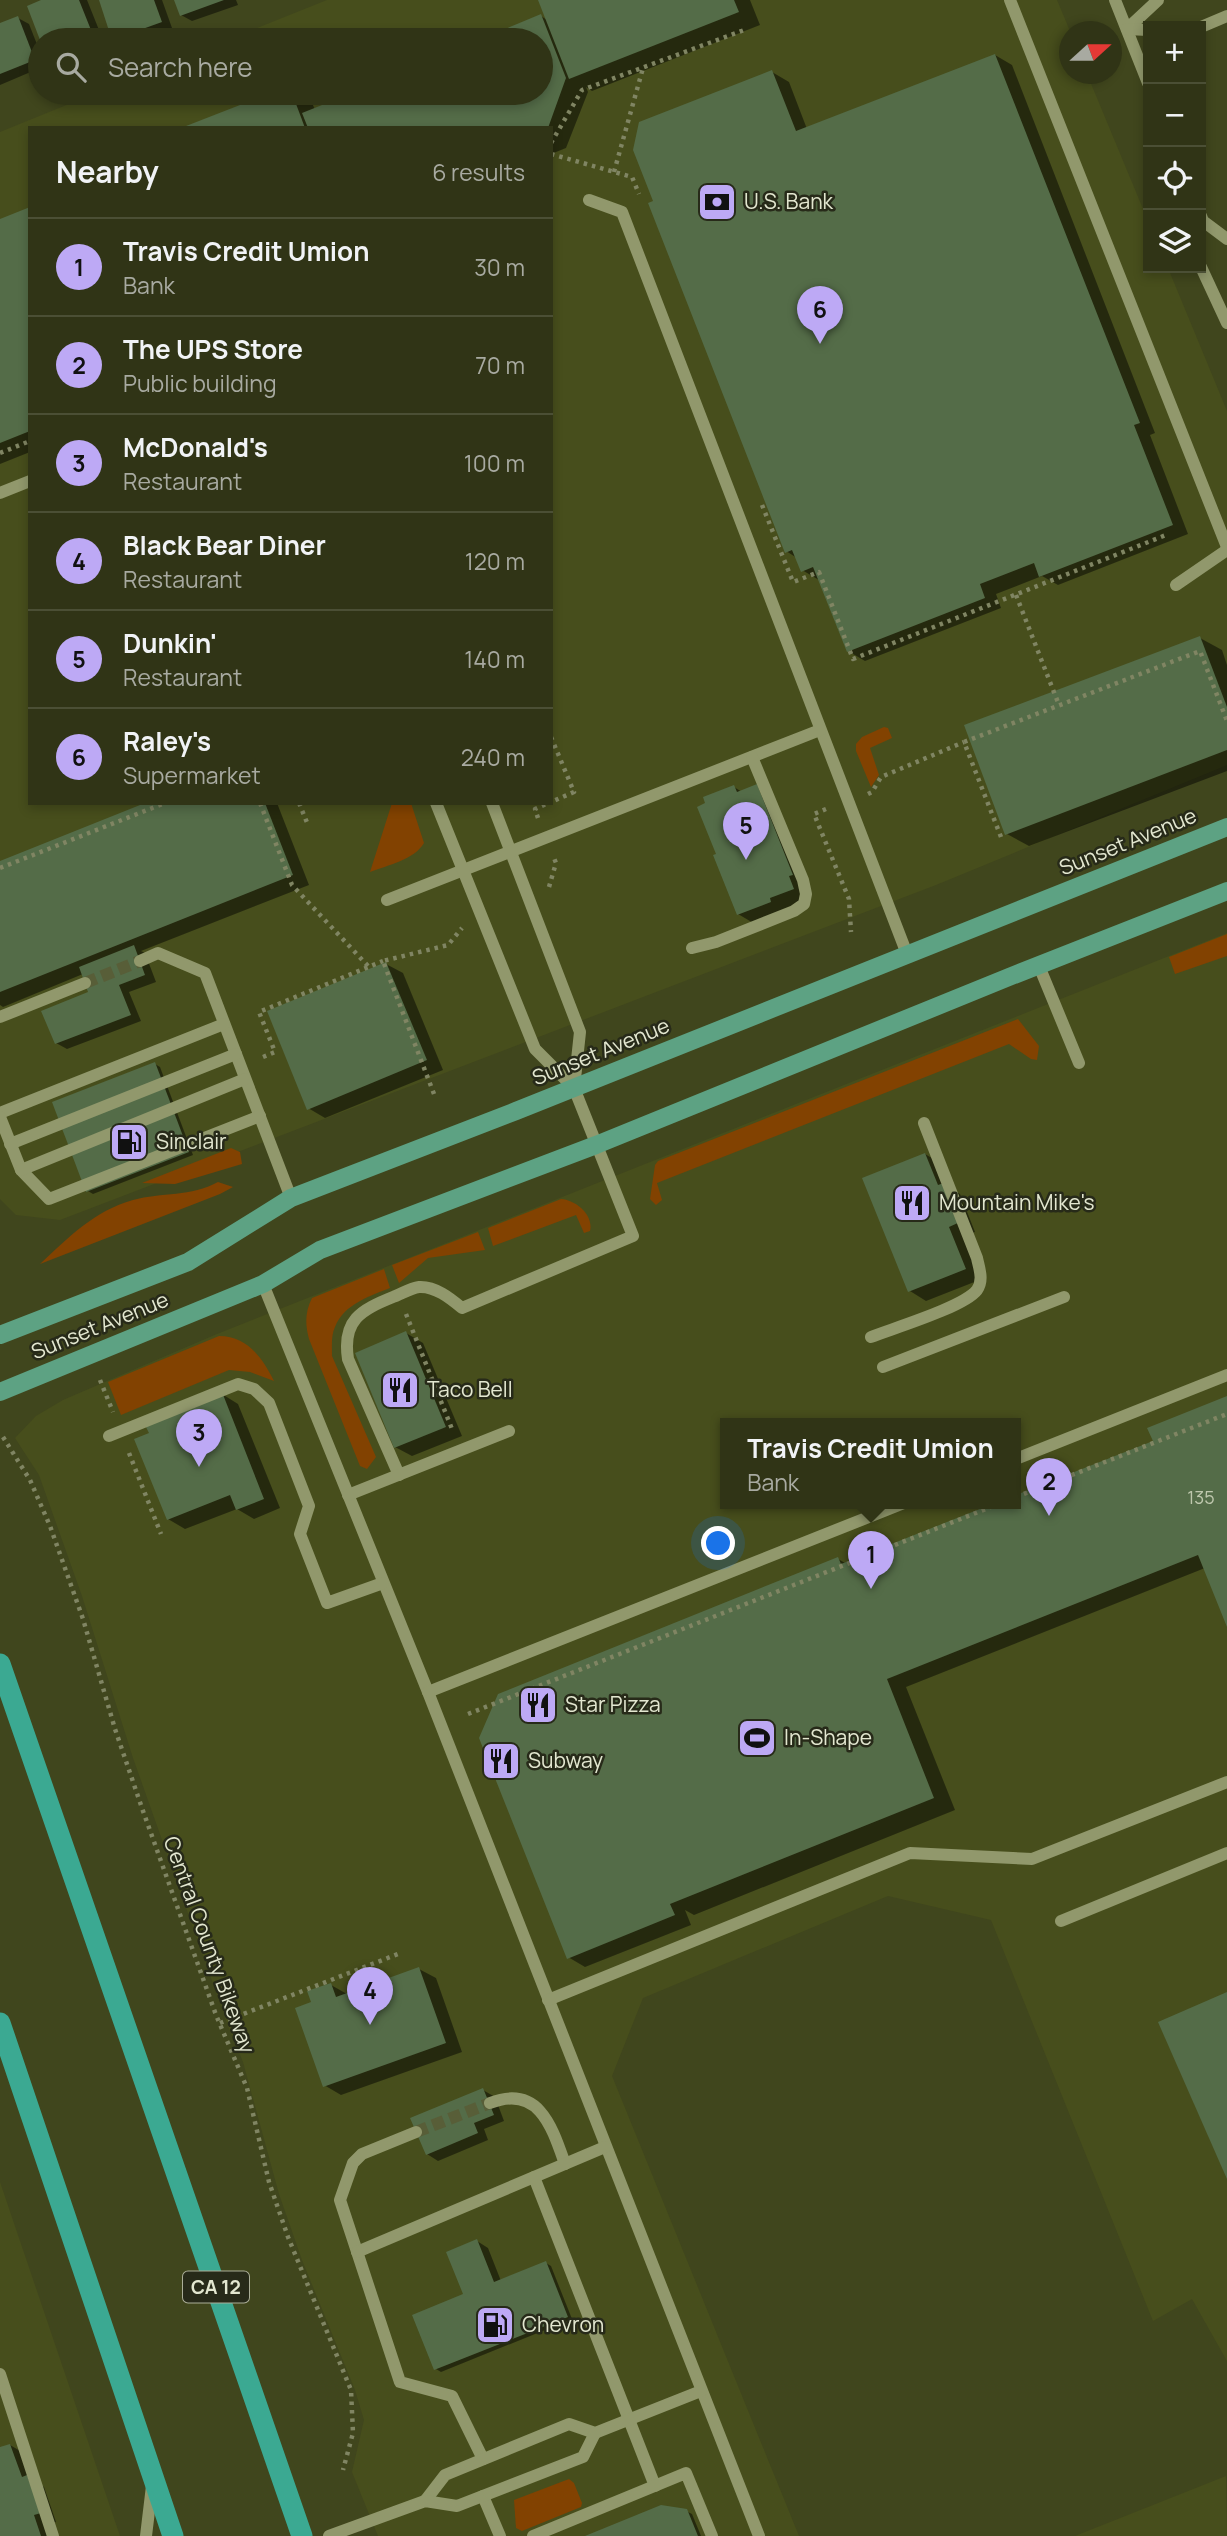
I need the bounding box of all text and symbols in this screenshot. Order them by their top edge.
north arrow [1059,21,1122,84]
map controls [1143,21,1206,273]
button: + [1143,21,1206,84]
search box [28,28,553,105]
icon: search [52,48,90,86]
text: Search here [108,49,253,85]
button: − [1143,84,1206,147]
button: locate [1143,147,1206,210]
text: Nearby [56,151,159,192]
text: 6 results [432,156,525,188]
bank icon: U.S. Bank [696,181,738,223]
place label: U.S. Bank [744,187,834,215]
button: layers [1143,210,1206,273]
text: Travis Credit Umion [123,233,369,269]
text: 1 [74,251,84,283]
text: 30 m [474,251,525,283]
text: Bank [123,269,175,301]
pin: 6 [797,286,843,344]
text: The UPS Store [123,331,303,367]
text: 2 [72,349,86,381]
text: 70 m [475,349,525,381]
text: Public building [123,367,277,399]
text: McDonald's [123,429,268,465]
text: 3 [72,447,86,479]
text: 100 m [464,447,525,479]
text: Restaurant [123,465,242,497]
text: Black Bear Diner [123,527,326,563]
text: 4 [72,545,86,577]
text: 120 m [465,545,525,577]
text: Restaurant [123,563,242,595]
text: Dunkin' [123,625,217,661]
text: 5 [72,643,86,675]
text: 140 m [464,643,525,675]
text: Restaurant [123,661,242,693]
text: Raley's [123,723,211,759]
text: 6 [72,741,86,773]
text: 240 m [461,741,525,773]
text: Supermarket [123,759,261,791]
street label: Sunset Avenue [1055,801,1200,881]
pin: 5 [723,802,769,860]
street label: Sunset Avenue [528,1011,673,1091]
fuel station icon: Sinclair [108,1121,150,1163]
place label: Sinclair [156,1127,227,1155]
restaurant icon: Mountain Mike's [891,1182,933,1224]
place label: Mountain Mike's [939,1188,1095,1216]
street label: Sunset Avenue [27,1285,172,1365]
restaurant icon: Taco Bell [379,1369,421,1411]
place label: Taco Bell [427,1375,513,1403]
pin: 3 [176,1409,222,1467]
popup [720,1418,1021,1509]
text: Travis Credit Umion [747,1430,994,1466]
pin: 2 [1026,1458,1072,1516]
text: Bank [747,1466,799,1498]
house number: 135 [1187,1485,1215,1509]
your location [701,1526,735,1560]
pin: 1 [848,1531,894,1589]
restaurant icon: Star Pizza [517,1684,559,1726]
place label: Star Pizza [565,1690,661,1718]
sports icon: In-Shape [736,1717,778,1759]
place label: In-Shape [784,1723,872,1751]
restaurant icon: Subway [480,1740,522,1782]
place label: Subway [528,1746,603,1774]
street label: Central County Bikeway [158,1832,262,2057]
pin: 4 [347,1967,393,2025]
road number: CA 12 [183,2272,249,2302]
fuel station icon: Chevron [474,2304,516,2346]
place label: Chevron [522,2310,604,2338]

